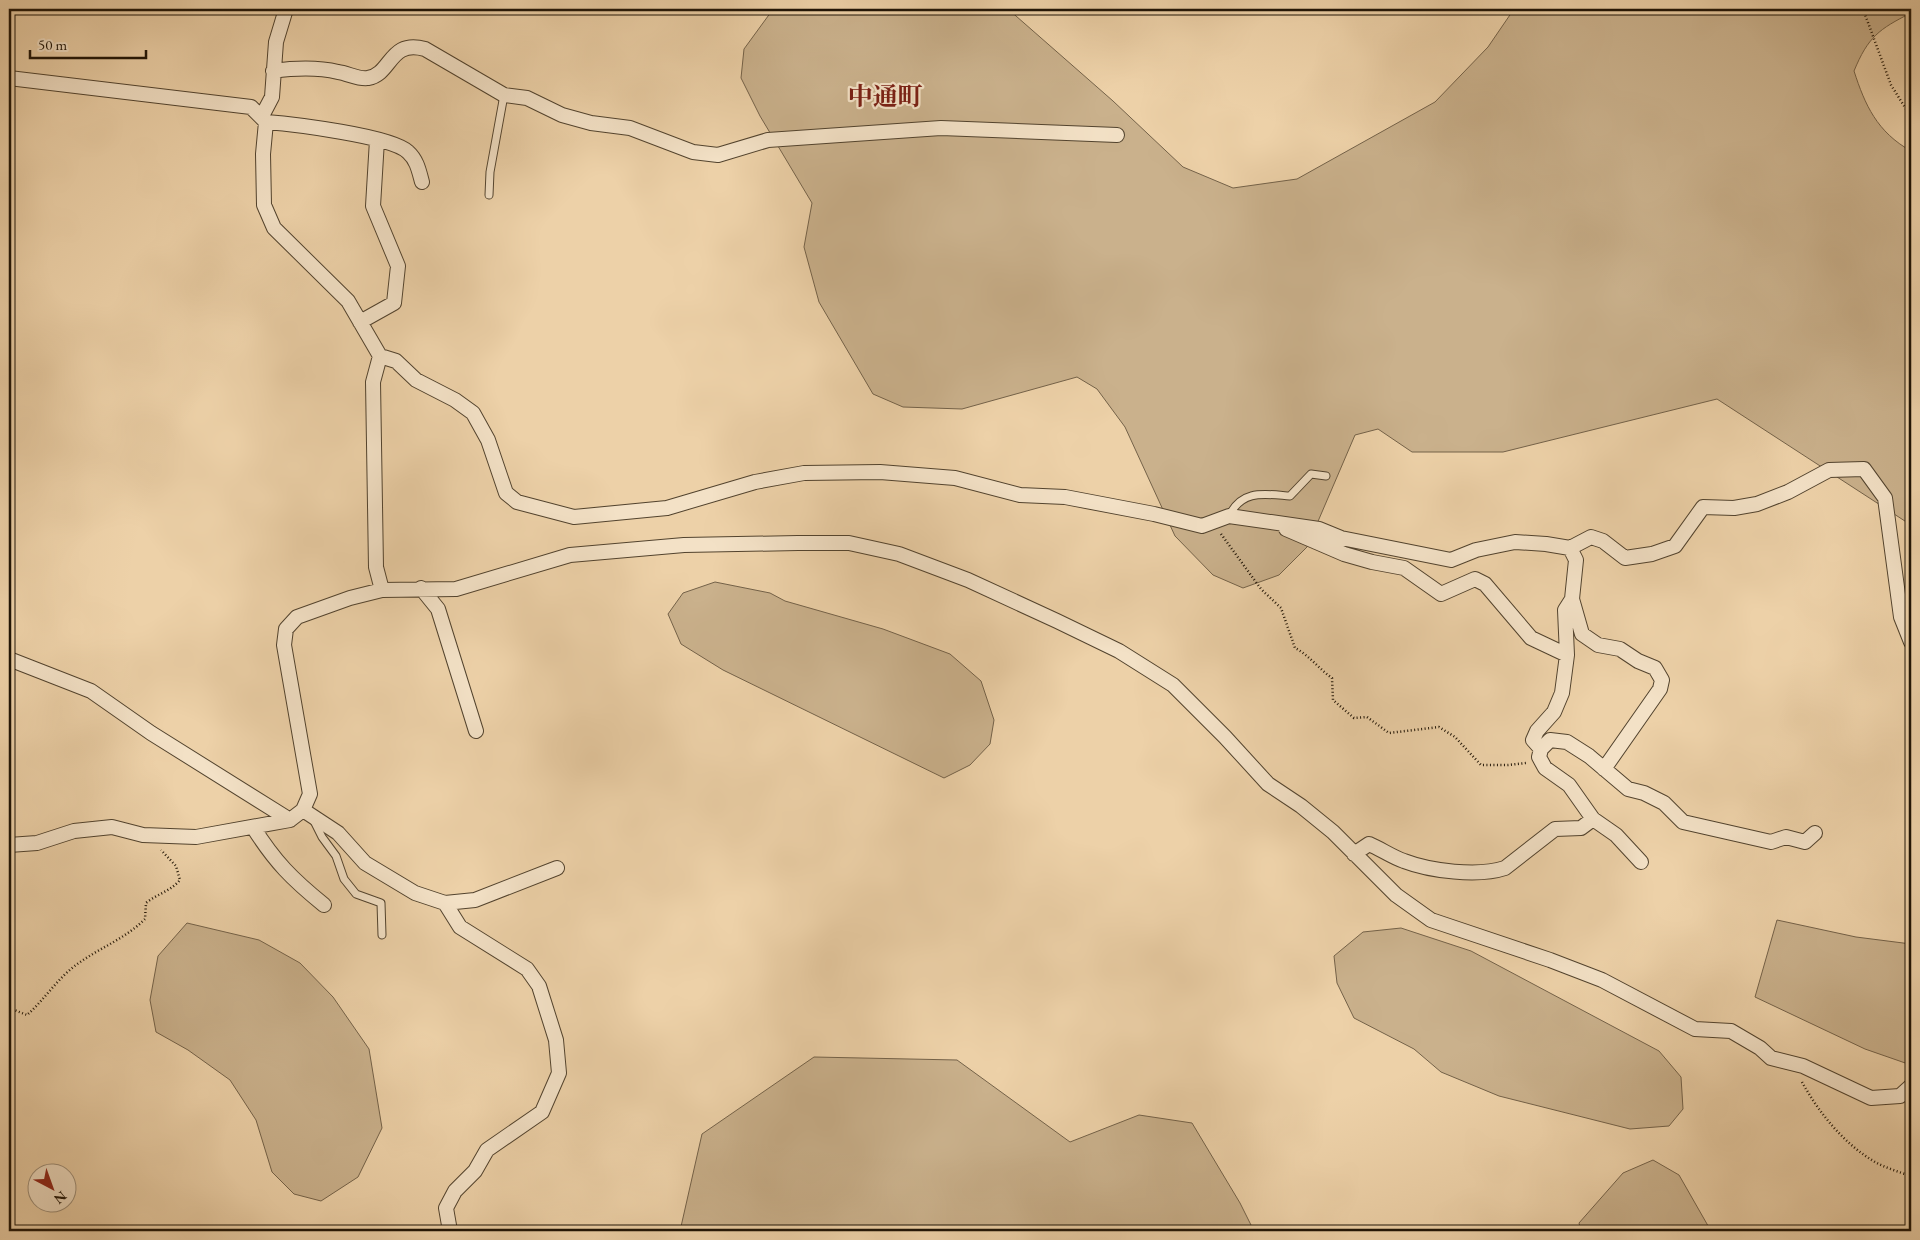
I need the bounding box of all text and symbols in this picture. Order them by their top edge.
scale bar [30,28,146,60]
text: 50 m [38,35,67,54]
district label: 中通町 [847,80,923,112]
north arrow [28,1162,78,1212]
text: N [50,1187,71,1209]

